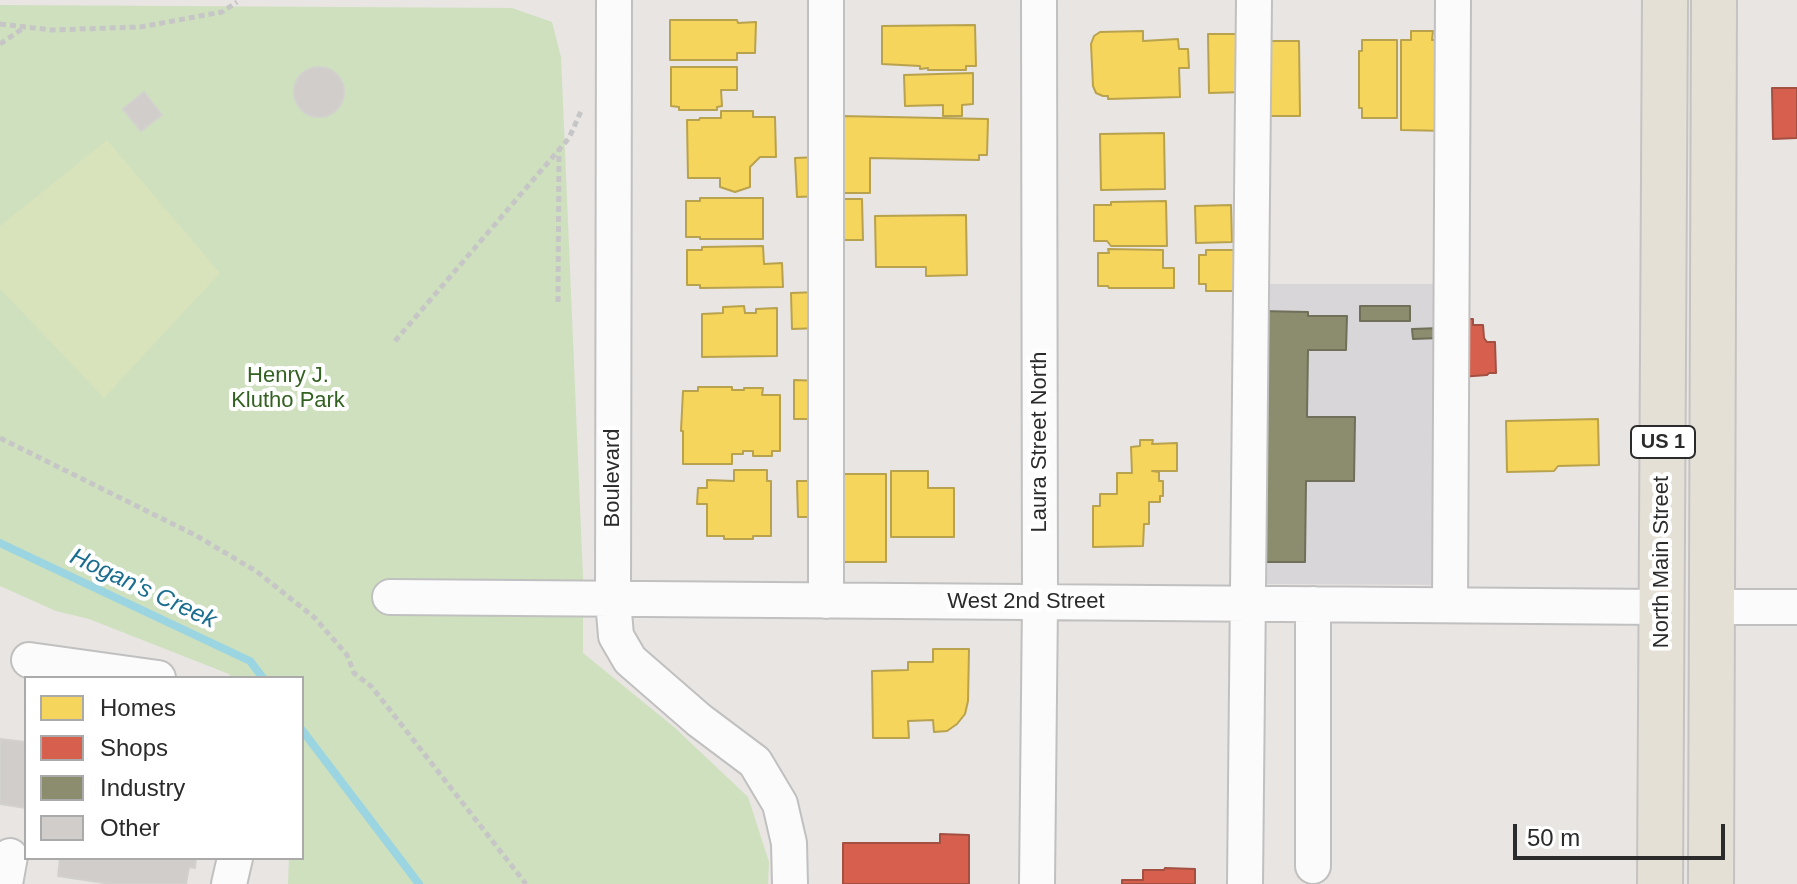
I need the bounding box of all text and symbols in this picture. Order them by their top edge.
street label: Laura Street North [1027,352,1053,532]
park label: Henry J. Klutho Park [231,363,345,414]
road number: US 1 [1631,426,1695,458]
street label: Boulevard [600,428,626,528]
street label: North Main Street [1649,476,1675,648]
water label: Hogan's Creek [65,543,221,635]
street label: West 2nd Street [947,589,1105,615]
legend [24,676,304,860]
text: Homes [100,694,176,721]
text: Shops [100,734,168,761]
text: Industry [100,774,185,801]
scale bar [1517,808,1729,858]
text: Other [100,814,160,841]
text: 50 m [1527,824,1580,851]

